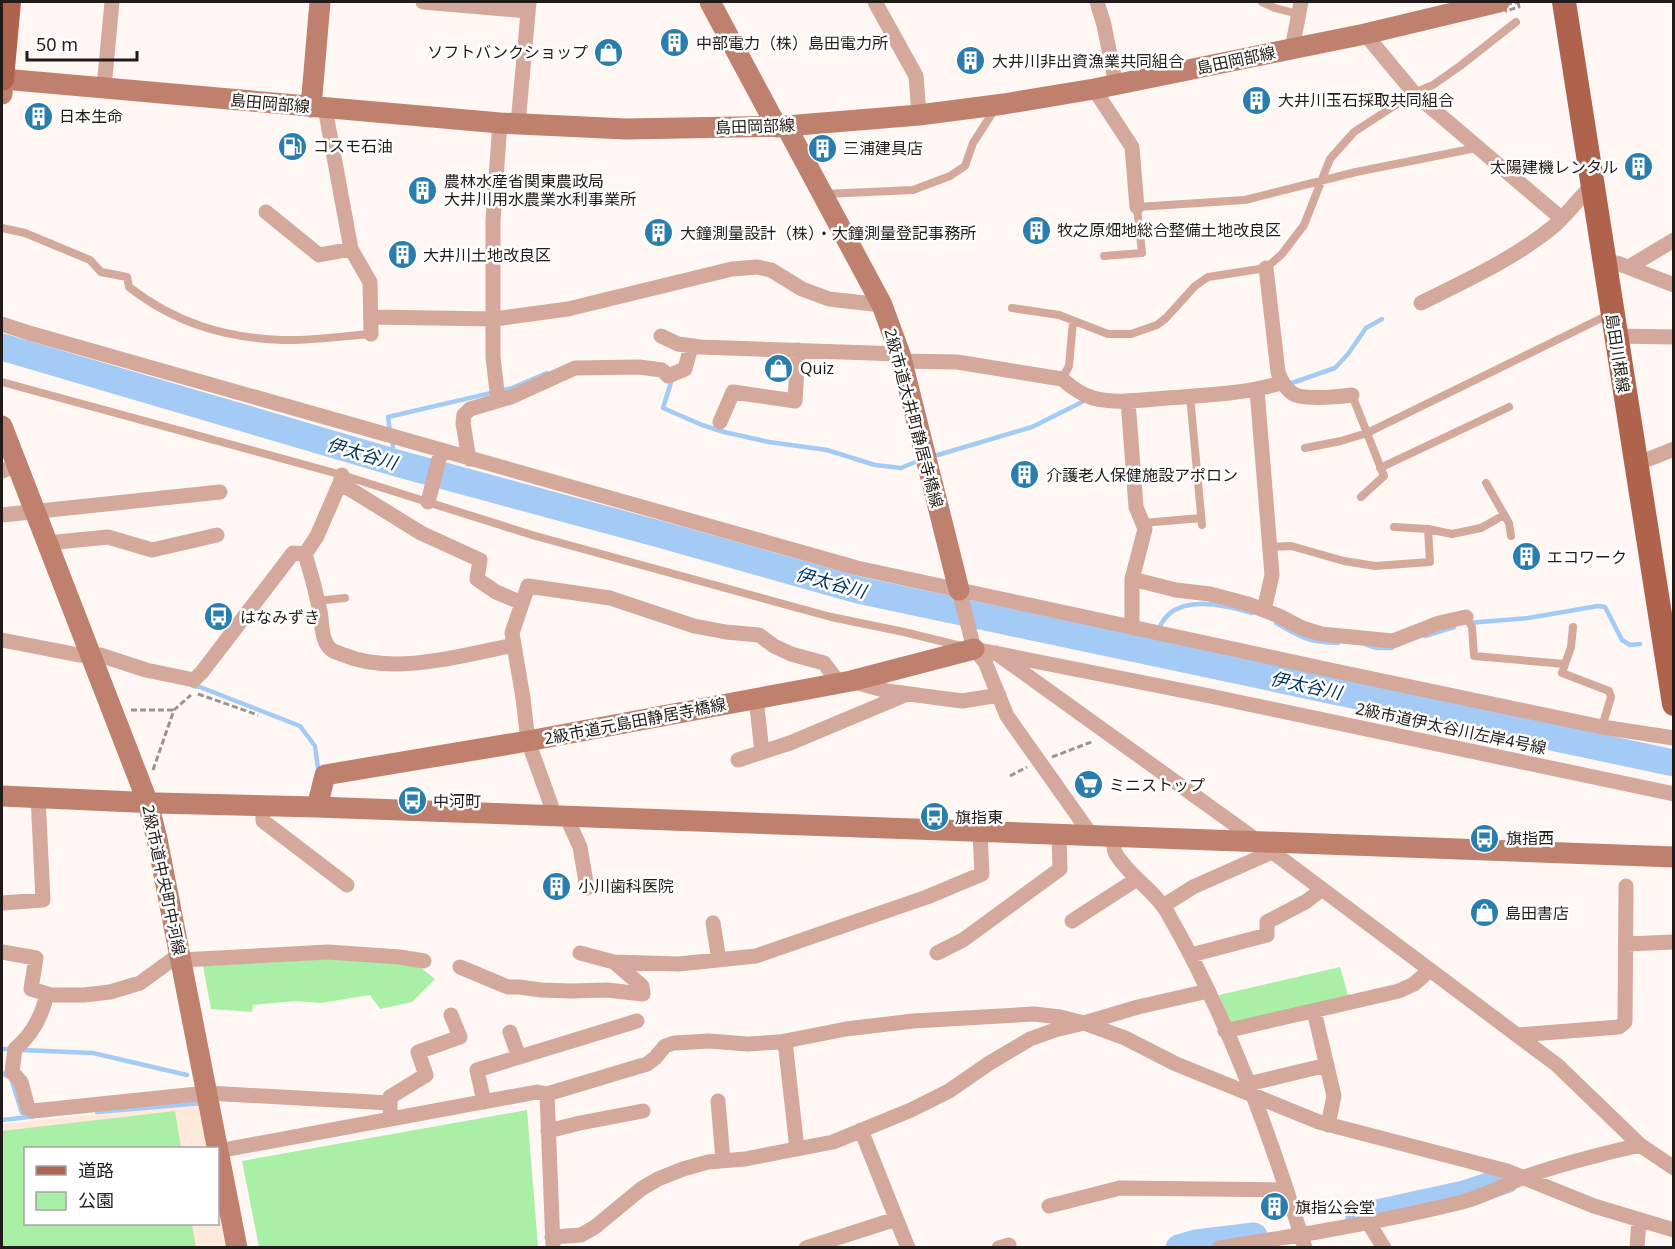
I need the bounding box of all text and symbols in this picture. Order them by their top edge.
scale bar [27,24,136,62]
building icon: 中部電力（株）島田電力所 [659,27,691,59]
text: 50 m [36,32,78,56]
place label: 中部電力（株）島田電力所 [696,32,888,54]
shop icon: ソフトバンクショップ [593,36,625,68]
place label: ソフトバンクショップ [427,41,588,63]
street label: 島田岡部線 [1195,41,1277,79]
building icon: 大井川非出資漁業共同組合 [955,45,987,77]
place label: 大井川非出資漁業共同組合 [992,50,1184,72]
building icon: 大井川玉石採取共同組合 [1241,84,1273,116]
street label: 島田岡部線 [229,89,311,117]
place label: 大井川玉石採取共同組合 [1278,89,1454,111]
building icon: 日本生命 [22,100,54,132]
place label: 日本生命 [59,105,123,127]
street label: 島田岡部線 [715,114,795,138]
fuel station icon: コスモ石油 [276,130,308,162]
building icon: 三浦建具店 [806,132,838,164]
place label: コスモ石油 [313,135,393,157]
place label: 三浦建具店 [843,137,923,159]
building icon: 太陽建機レンタル [1623,151,1655,183]
place label: 太陽建機レンタル [1490,156,1618,178]
place label: 農林水産省関東農政局 大井川用水農業水利事業所 [444,170,636,210]
building icon: 農林水産省関東農政局 大井川用水農業水利事業所 [407,174,439,206]
building icon: 牧之原畑地総合整備土地改良区 [1020,214,1052,246]
building icon: 大鐘測量設計（株）・大鐘測量登記事務所 [643,217,675,249]
place label: 牧之原畑地総合整備土地改良区 [1057,219,1281,241]
place label: 大鐘測量設計（株）・大鐘測量登記事務所 [680,222,976,244]
building icon: 大井川土地改良区 [386,239,418,271]
place label: 大井川土地改良区 [423,244,551,266]
street label: 島田川根線 [1601,312,1635,394]
street label: 2級市道大井町静居寺橋線 [879,326,949,510]
shop icon: Quiz [763,352,795,384]
place label: Quiz [800,357,834,379]
water label: 伊太谷川 [324,432,402,475]
building icon: 介護老人保健施設アポロン [1009,459,1041,491]
place label: 介護老人保健施設アポロン [1046,464,1238,486]
building icon: エコワーク [1510,541,1542,573]
place label: エコワーク [1547,546,1627,568]
water label: 伊太谷川 [793,561,871,603]
bus stop icon: はなみずき [203,601,235,633]
place label: はなみずき [240,606,320,628]
water label: 伊太谷川 [1268,666,1346,705]
street label: 2級市道元島田静居寺橋線 [542,693,728,749]
street label: 2級市道伊太谷川左岸4号線 [1354,697,1548,759]
supermarket icon: ミニストップ [1072,769,1104,801]
place label: ミニストップ [1109,774,1205,796]
bus stop icon: 中河町 [396,785,428,817]
place label: 中河町 [433,790,481,812]
bus stop icon: 旗指東 [918,801,950,833]
street label: 2級市道中央町中河線 [137,803,191,957]
place label: 旗指東 [955,806,1003,828]
bus stop icon: 旗指西 [1469,822,1501,854]
place label: 旗指西 [1506,827,1554,849]
building icon: 小川歯科医院 [541,870,573,902]
place label: 小川歯科医院 [578,875,674,897]
shop icon: 島田書店 [1468,897,1500,929]
place label: 島田書店 [1505,902,1569,924]
legend [24,1147,219,1225]
text: 道路 [78,1158,114,1182]
text: 公園 [78,1188,114,1212]
building icon: 旗指公会堂 [1258,1191,1290,1223]
place label: 旗指公会堂 [1295,1196,1375,1218]

